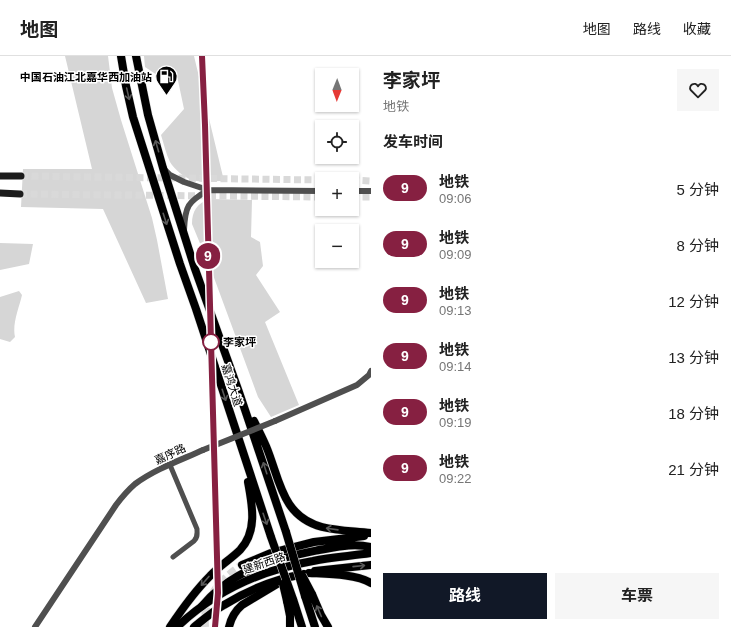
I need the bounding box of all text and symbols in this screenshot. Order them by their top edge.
text: 地图 [20,19,58,40]
text: 地图 [583,21,611,37]
text: 路线 [633,21,661,37]
text: 收藏 [683,21,711,37]
fuel station icon: 中国石油江北嘉华西加油站 [154,64,180,97]
north arrow [315,68,359,112]
map controls [315,68,359,268]
button: heart [677,69,719,111]
text: 李家坪 [383,70,440,91]
place label: 中国石油江北嘉华西加油站 [20,71,152,83]
one-way arrow [124,88,132,101]
text: 地铁 [383,99,409,114]
button: locate [315,120,359,164]
text: 发车时间 [383,133,443,150]
one-way arrow [153,140,160,153]
button: + [315,172,359,216]
text: 地铁 [439,173,469,190]
text: 9 [401,180,409,196]
text: 5 分钟 [676,181,719,198]
text: 09:06 [439,191,472,206]
one-way arrow [162,212,169,225]
button: − [315,224,359,268]
text: 地铁 [439,229,469,246]
text: 9 [401,236,409,252]
text: 8 分钟 [676,237,719,254]
line badge: 9 [195,243,221,269]
text: 09:09 [439,247,472,262]
text: 9 [204,248,212,264]
text: 地铁 [439,285,469,302]
text: 9 [401,292,409,308]
text: 12 分钟 [668,293,719,310]
text: 09:13 [439,303,472,318]
marker: 李家坪 [202,333,220,351]
place label: 李家坪 [223,336,256,348]
text: 地铁 [439,341,469,358]
text: 9 [401,348,409,364]
text: 13 分钟 [668,349,719,366]
text: 09:14 [439,359,472,374]
street label: 嘉鸿大道 [219,362,245,408]
one-way arrow [221,389,228,402]
text: 地铁 [439,397,469,414]
text: 9 [401,404,409,420]
text: 18 分钟 [668,405,719,422]
text: 09:19 [439,415,472,430]
street label: 嘉序路 [153,442,187,466]
text: 地铁 [439,453,469,470]
text: 9 [401,460,409,476]
text: 21 分钟 [668,461,719,478]
one-way arrow [261,462,268,475]
text: 09:22 [439,471,472,486]
one-way arrow [262,512,269,525]
one-way arrow [326,525,339,533]
street label: 建新西路 [241,550,287,576]
one-way arrow [352,562,365,570]
button: 路线 [383,573,547,619]
button: 车票 [555,573,719,619]
one-way arrow [200,576,210,586]
one-way arrow [315,605,322,617]

